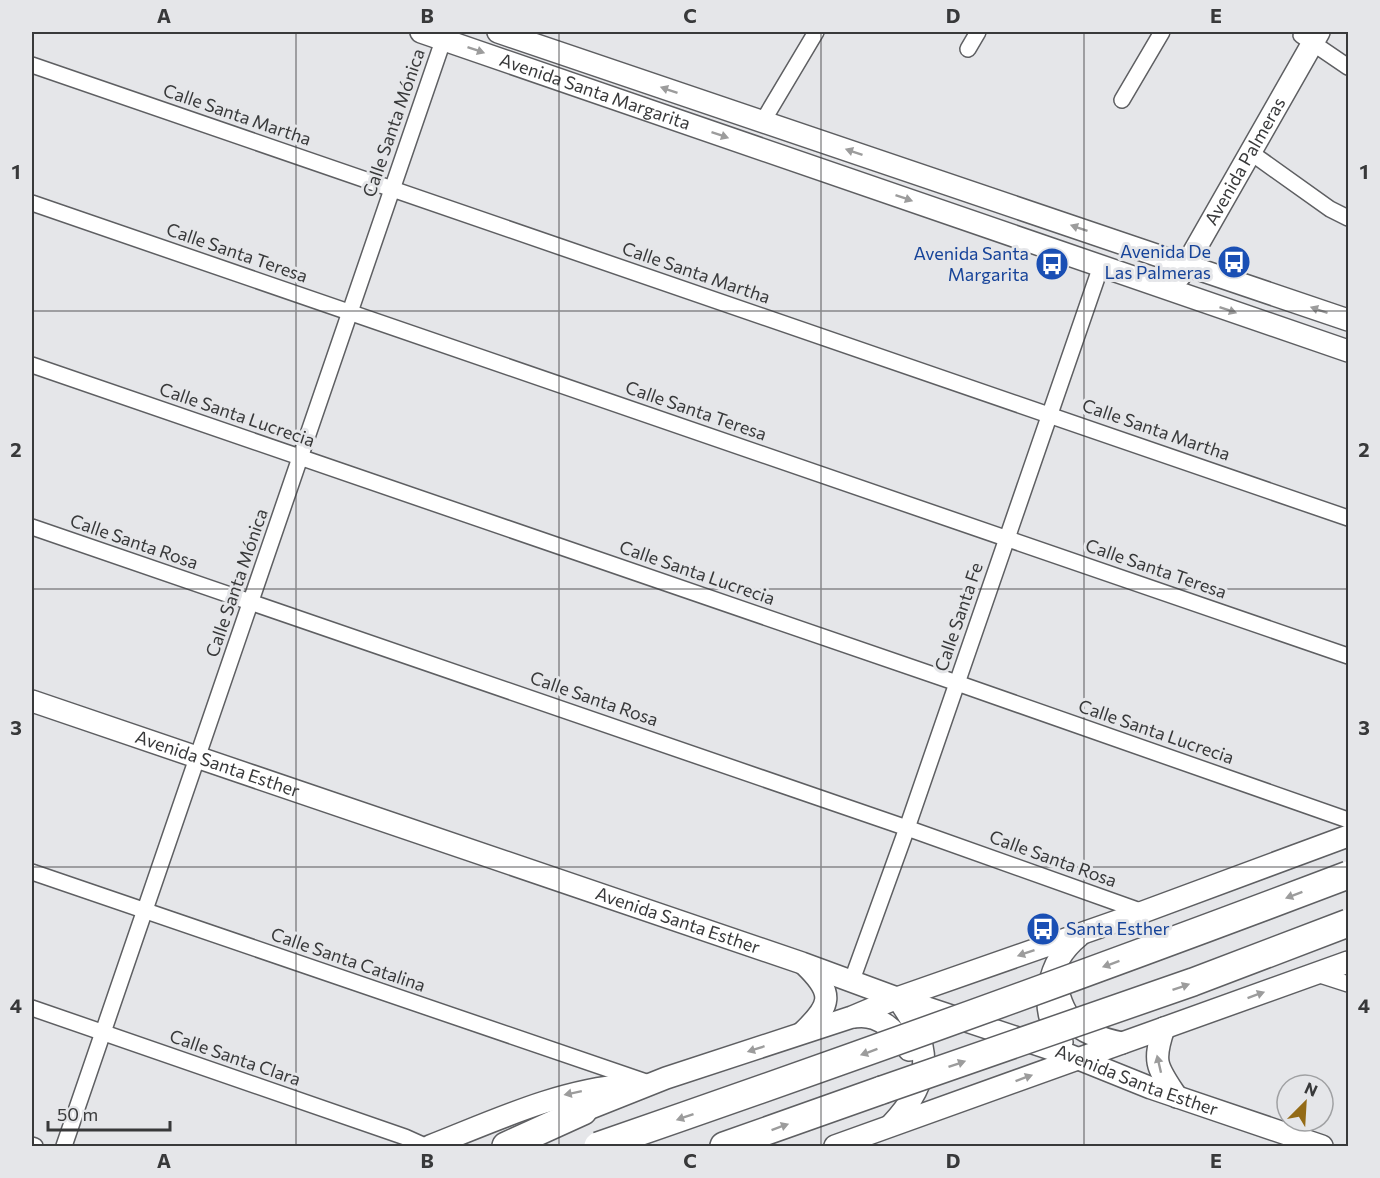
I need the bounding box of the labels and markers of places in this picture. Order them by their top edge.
place label: Avenida De Las Palmeras [1105,240,1211,283]
place label: Avenida Santa Margarita [914,242,1029,285]
bus stop icon: Avenida De Las Palmeras [1216,244,1252,280]
bus stop icon: Avenida Santa Margarita [1034,246,1070,282]
bus stop icon: Santa Esther [1025,911,1061,947]
place label: Santa Esther [1066,917,1170,939]

